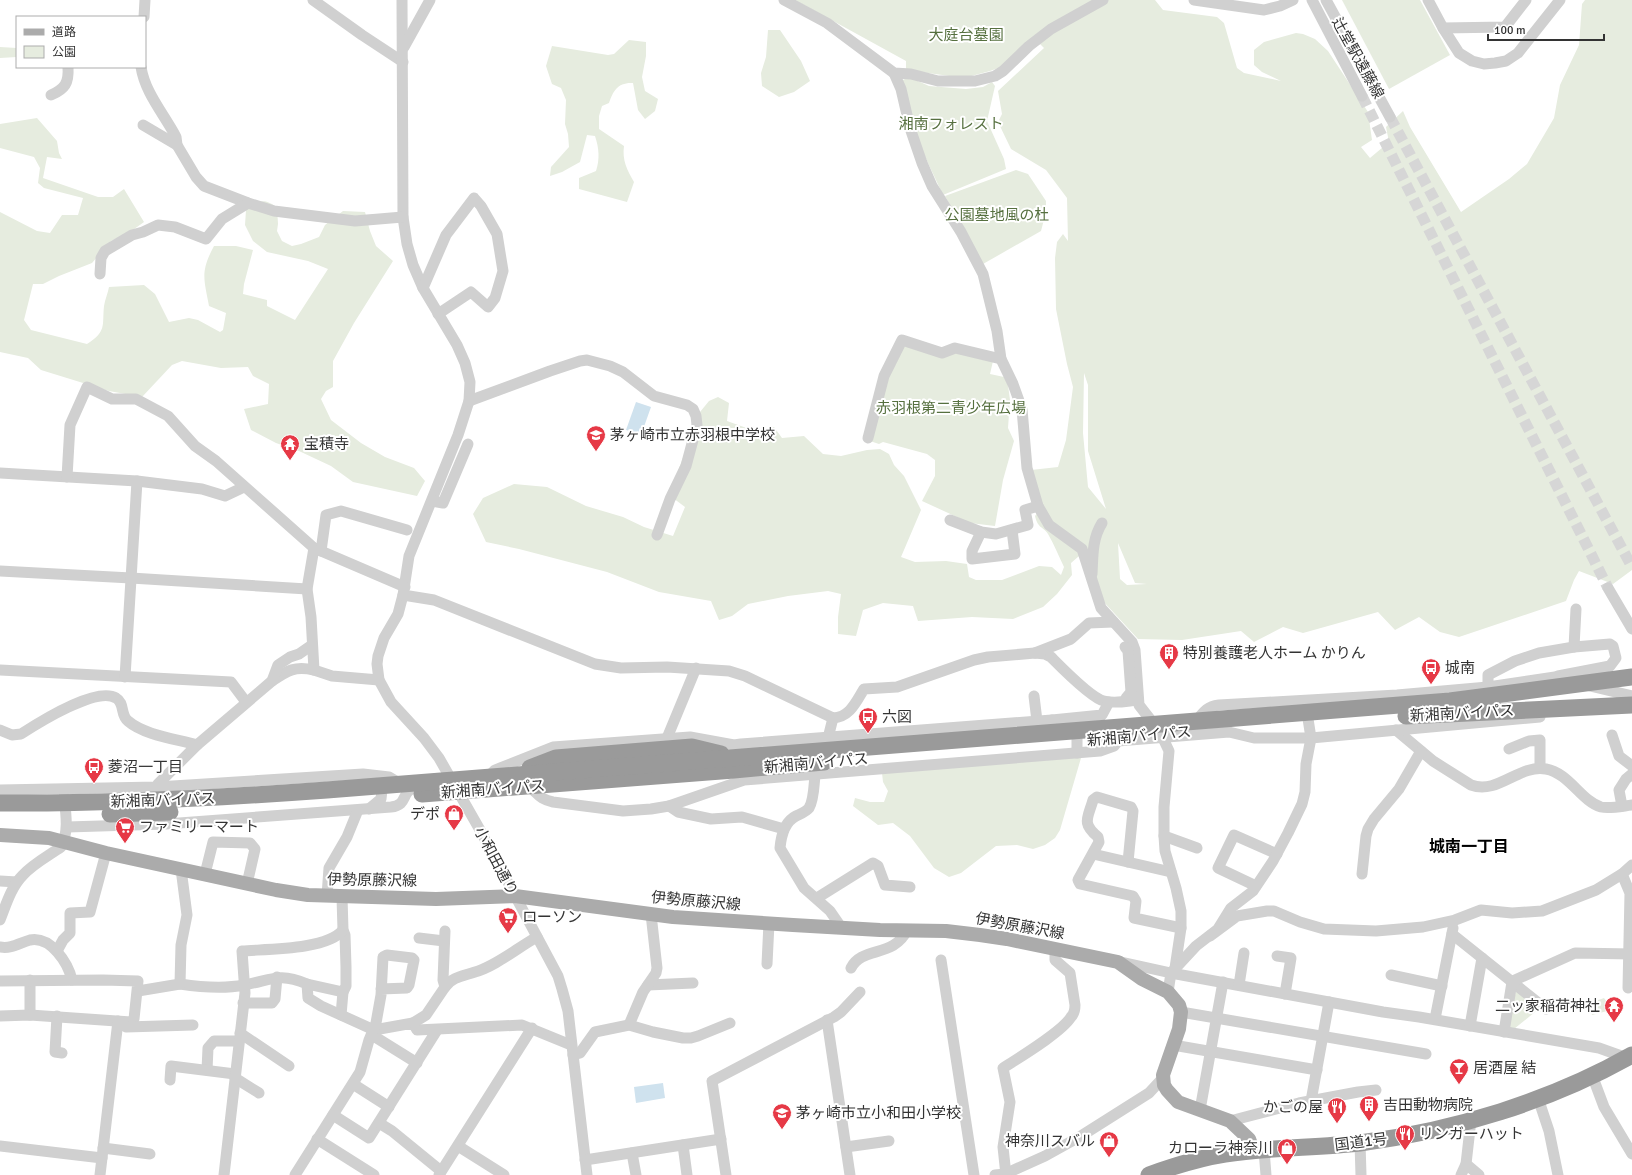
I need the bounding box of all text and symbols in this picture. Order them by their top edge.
street label: 辻堂駅遠藤線 [1328,14,1388,102]
legend [16,16,146,68]
scale bar [1488,16,1604,42]
text: 100 m [1494,23,1526,38]
text: 道路 [52,25,76,40]
park label: 大庭台墓園 [928,26,1004,44]
text: 公園 [52,45,76,60]
park label: 湘南フォレスト [898,115,1004,133]
park label: 公園墓地風の杜 [944,206,1050,224]
park label: 赤羽根第二青少年広場 [876,399,1026,417]
school or university icon: 茅ヶ崎市立赤羽根中学校 [585,424,607,452]
place label: 茅ヶ崎市立赤羽根中学校 [610,426,775,444]
temple icon: 宝積寺 [279,433,301,461]
place label: 宝積寺 [304,435,349,453]
building icon: 特別養護老人ホーム かりん [1158,642,1180,670]
place label: 特別養護老人ホーム かりん [1183,644,1366,662]
bus stop icon: 城南 [1420,657,1442,685]
place label: 城南 [1445,659,1475,677]
street label: 新湘南バイパス [1409,701,1515,725]
bus stop icon: 六図 [857,706,879,734]
place label: 六図 [882,708,912,726]
street label: 新湘南バイパス [1086,722,1192,750]
street label: 新湘南バイパス [763,749,869,777]
bus stop icon: 菱沼一丁目 [83,756,105,784]
place label: 菱沼一丁目 [108,758,183,776]
street label: 新湘南バイパス [440,776,546,802]
street label: 新湘南バイパス [110,789,216,811]
shop icon: デポ [443,803,465,831]
place label: デポ [410,805,440,823]
supermarket icon: ファミリーマート [114,816,136,844]
place label: ファミリーマート [139,818,259,836]
street label: 小和田通り [470,824,522,898]
district label: 城南一丁目 [1429,837,1509,857]
street label: 伊勢原藤沢線 [327,870,417,890]
street label: 伊勢原藤沢線 [650,888,742,914]
supermarket icon: ローソン [497,906,519,934]
place label: ローソン [522,908,582,926]
street label: 伊勢原藤沢線 [974,909,1066,943]
temple icon: 二ッ家稲荷神社 [1603,995,1625,1023]
place label: 二ッ家稲荷神社 [1495,997,1600,1015]
bar icon: 居酒屋 結 [1448,1057,1470,1085]
place label: 居酒屋 結 [1473,1059,1536,1077]
building icon: 吉田動物病院 [1358,1094,1380,1122]
restaurant icon: かごの屋 [1326,1096,1348,1124]
place label: 吉田動物病院 [1383,1096,1473,1114]
place label: かごの屋 [1263,1098,1323,1116]
school or university icon: 茅ヶ崎市立小和田小学校 [771,1102,793,1130]
place label: 茅ヶ崎市立小和田小学校 [796,1104,961,1122]
restaurant icon: リンガーハット [1394,1123,1416,1151]
place label: リンガーハット [1419,1125,1524,1143]
shop icon: 神奈川スバル [1098,1130,1120,1158]
street label: 国道1号 [1334,1130,1388,1154]
place label: 神奈川スバル [1005,1132,1095,1150]
shop icon: カローラ神奈川 [1276,1137,1298,1165]
place label: カローラ神奈川 [1168,1139,1273,1157]

